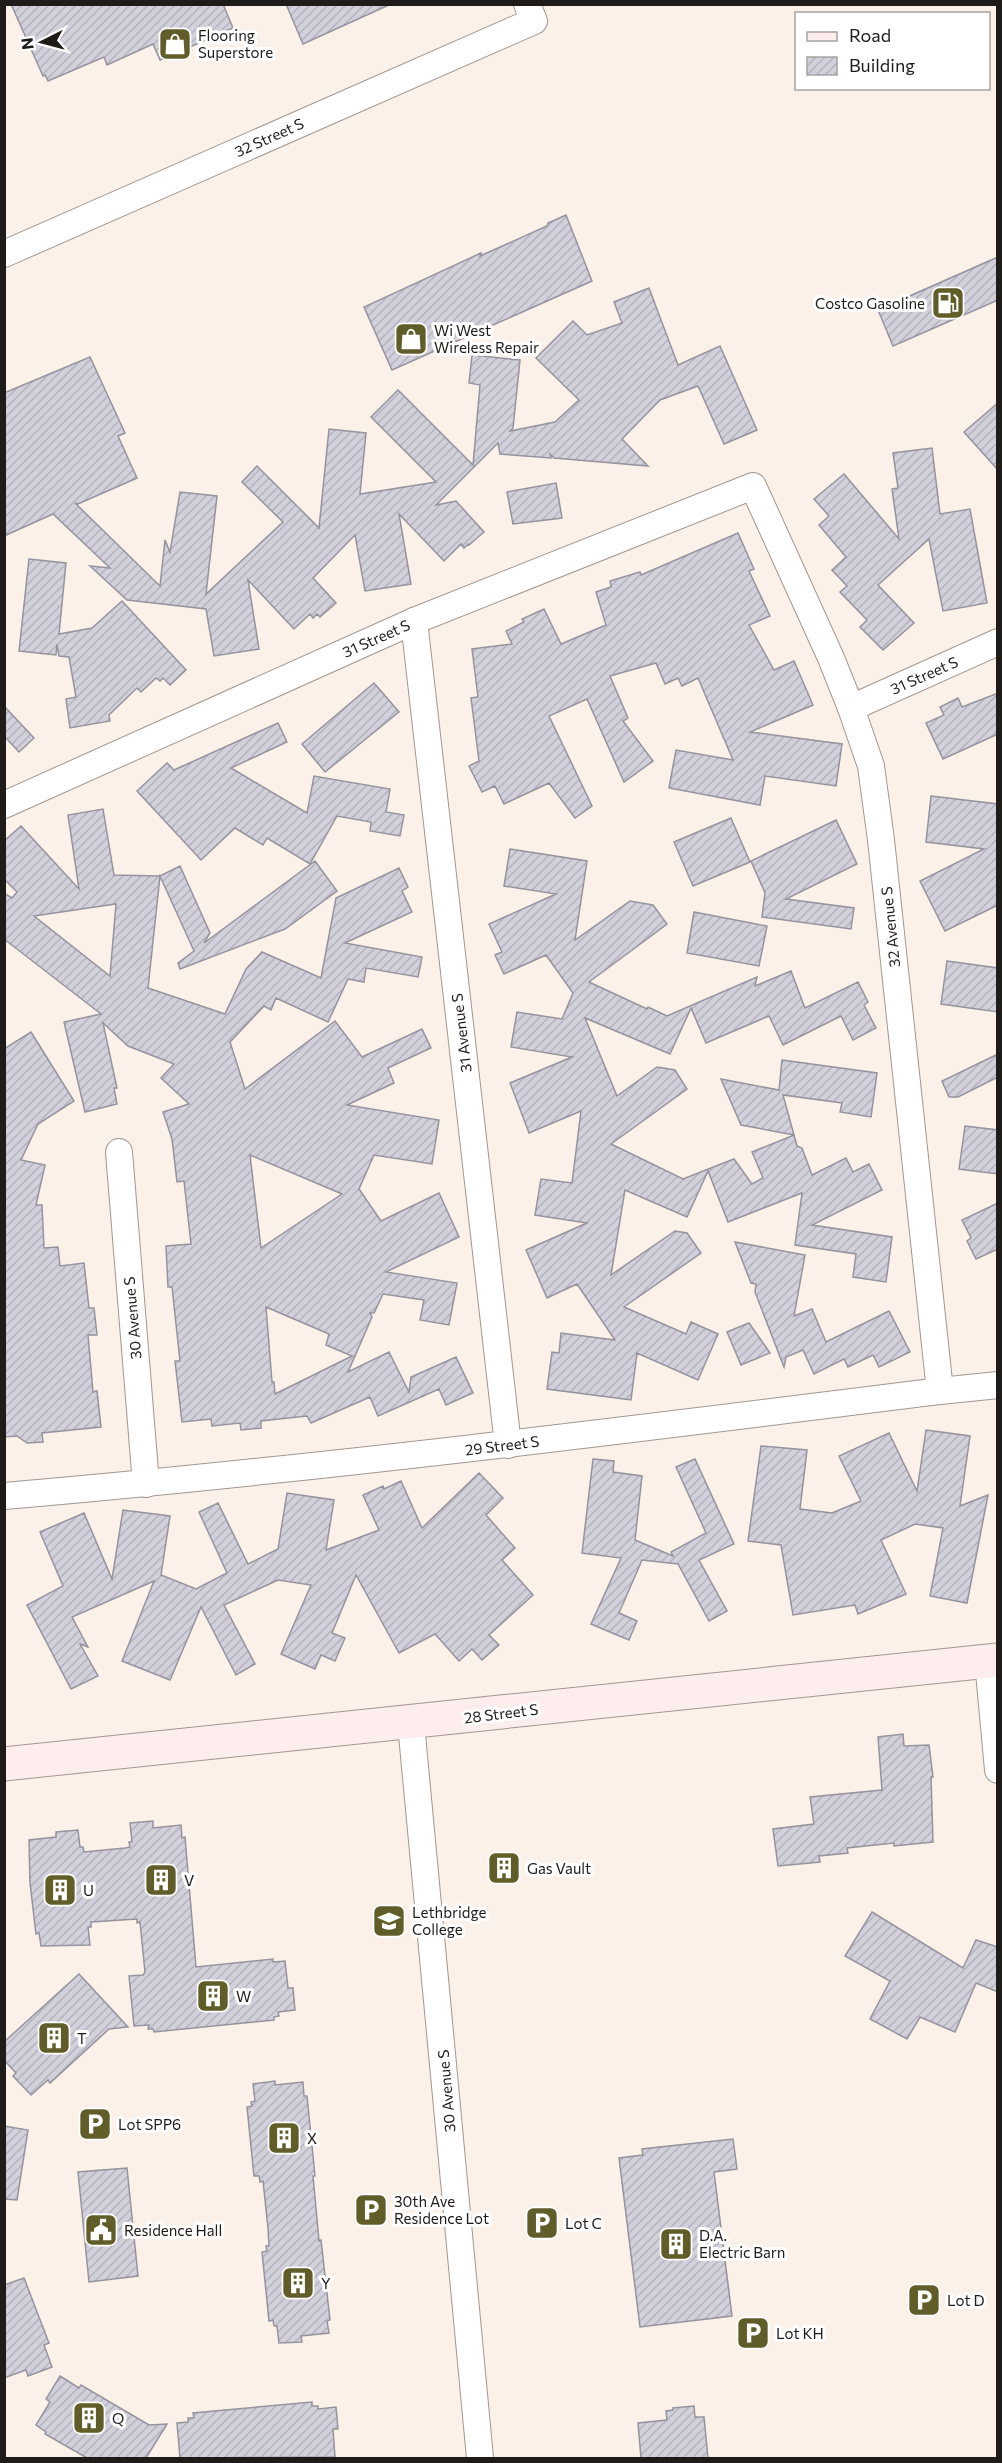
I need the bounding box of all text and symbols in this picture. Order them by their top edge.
north arrow [12,12,72,72]
legend [795,12,990,90]
text: Road [849,24,891,46]
shop icon: Flooring Superstore [157,26,193,62]
place label: Flooring Superstore [198,26,273,61]
text: N [17,37,37,51]
text: Building [849,54,915,76]
street label: 32 Street S [232,114,307,160]
fuel station icon: Costco Gasoline [930,285,966,321]
place label: Costco Gasoline [815,294,925,312]
shop icon: Wi West Wireless Repair [393,321,429,357]
place label: Wi West Wireless Repair [434,321,539,356]
street label: 31 Street S [339,615,413,661]
street label: 31 Street S [887,652,961,698]
street label: 32 Avenue S [877,885,903,968]
street label: 31 Avenue S [447,992,475,1074]
street label: 30 Avenue S [119,1276,145,1360]
street label: 29 Street S [464,1432,540,1458]
street label: 28 Street S [463,1700,539,1726]
building icon: Gas Vault [486,1850,522,1886]
place label: Gas Vault [527,1859,591,1877]
building icon: V [143,1862,179,1898]
place label: V [184,1871,194,1889]
building icon: U [42,1872,78,1908]
place label: U [83,1881,94,1899]
school or university icon: Lethbridge College [371,1903,407,1939]
place label: Lethbridge College [412,1903,486,1938]
building icon: W [195,1978,231,2014]
place label: W [236,1987,251,2005]
building icon: T [36,2020,72,2056]
place label: T [77,2029,87,2047]
street label: 30 Avenue S [433,2049,459,2133]
parking icon: Lot SPP6 [77,2106,113,2142]
place label: Lot SPP6 [118,2115,181,2133]
building icon: X [266,2120,302,2156]
place label: X [307,2129,317,2147]
parking icon: 30th Ave Residence Lot [353,2192,389,2228]
place label: 30th Ave Residence Lot [394,2192,489,2227]
parking icon: Lot C [524,2205,560,2241]
public building icon: Residence Hall [83,2212,119,2248]
place label: Lot C [565,2214,602,2232]
place label: Residence Hall [124,2221,222,2239]
building icon: D.A. Electric Barn [658,2226,694,2262]
place label: D.A. Electric Barn [699,2226,785,2261]
building icon: Y [280,2265,316,2301]
place label: Y [321,2274,331,2292]
parking icon: Lot D [906,2282,942,2318]
place label: Lot D [947,2291,985,2309]
parking icon: Lot KH [735,2315,771,2351]
place label: Lot KH [776,2324,824,2342]
building icon: Q [71,2400,107,2436]
place label: Q [112,2409,124,2427]

